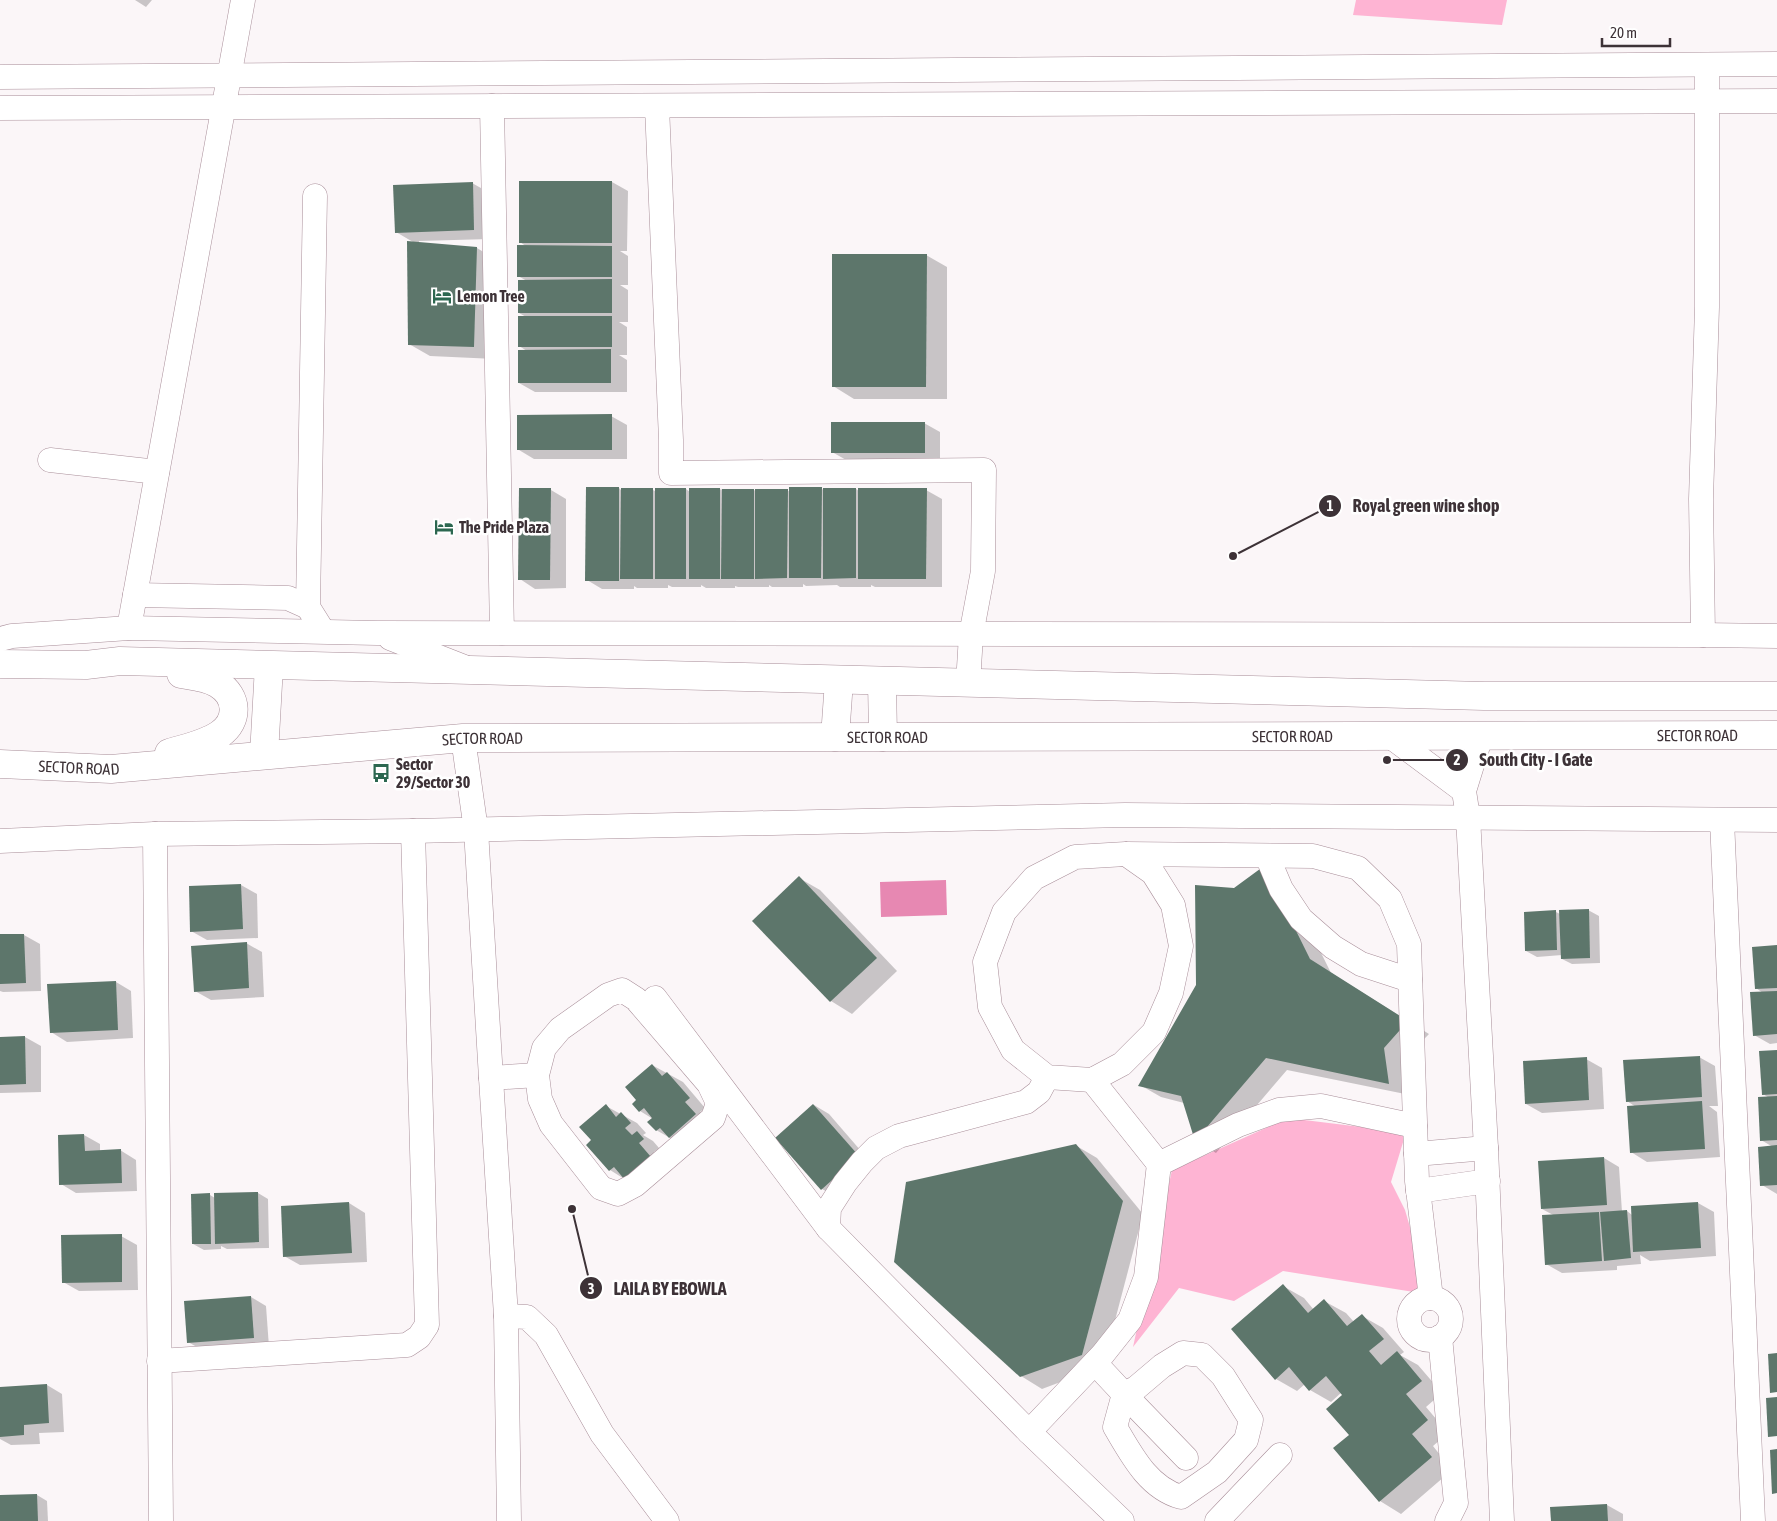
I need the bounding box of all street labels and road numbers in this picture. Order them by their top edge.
street label: SECTOR ROAD [1657,726,1738,744]
street label: SECTOR ROAD [1252,727,1333,745]
street label: SECTOR ROAD [847,728,928,746]
street label: SECTOR ROAD [441,729,523,749]
street label: SECTOR ROAD [38,757,120,778]

